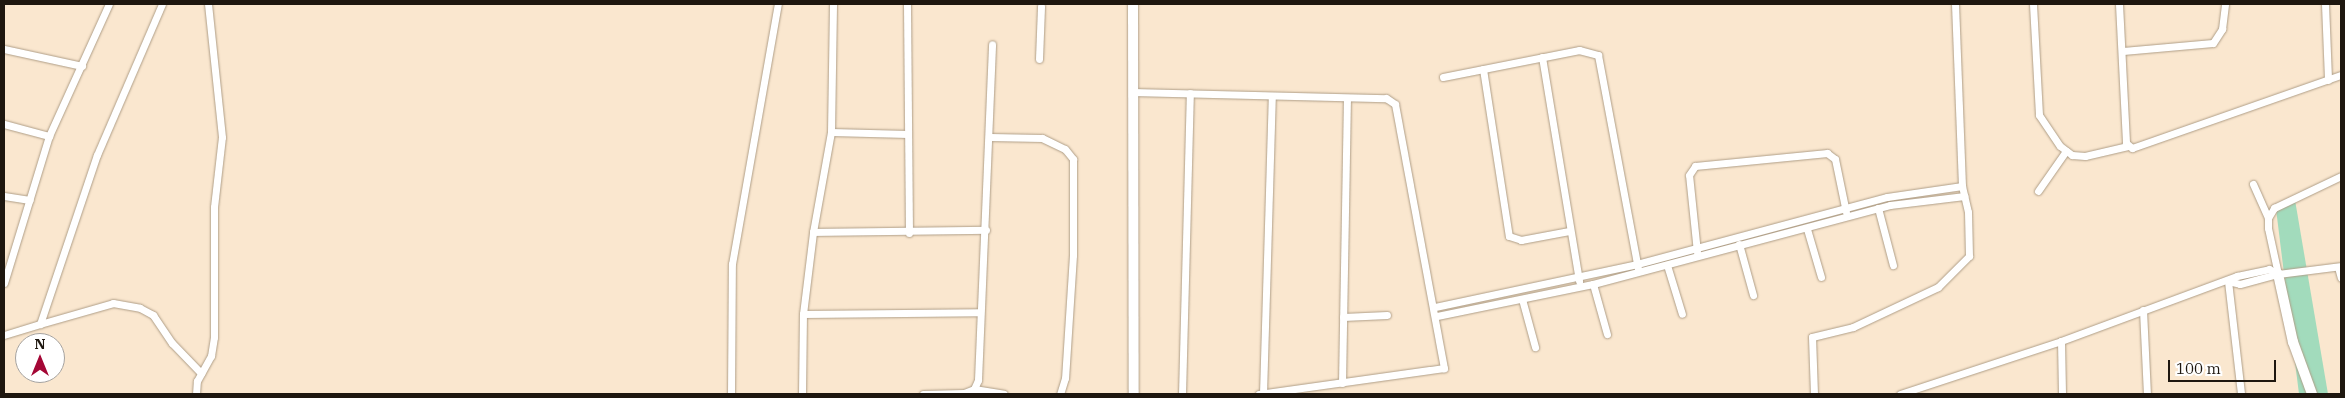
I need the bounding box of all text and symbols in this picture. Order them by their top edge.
north arrow [15,333,65,383]
text: N [34,335,46,353]
scale bar [2170,350,2278,382]
text: 100 m [2176,359,2221,378]

